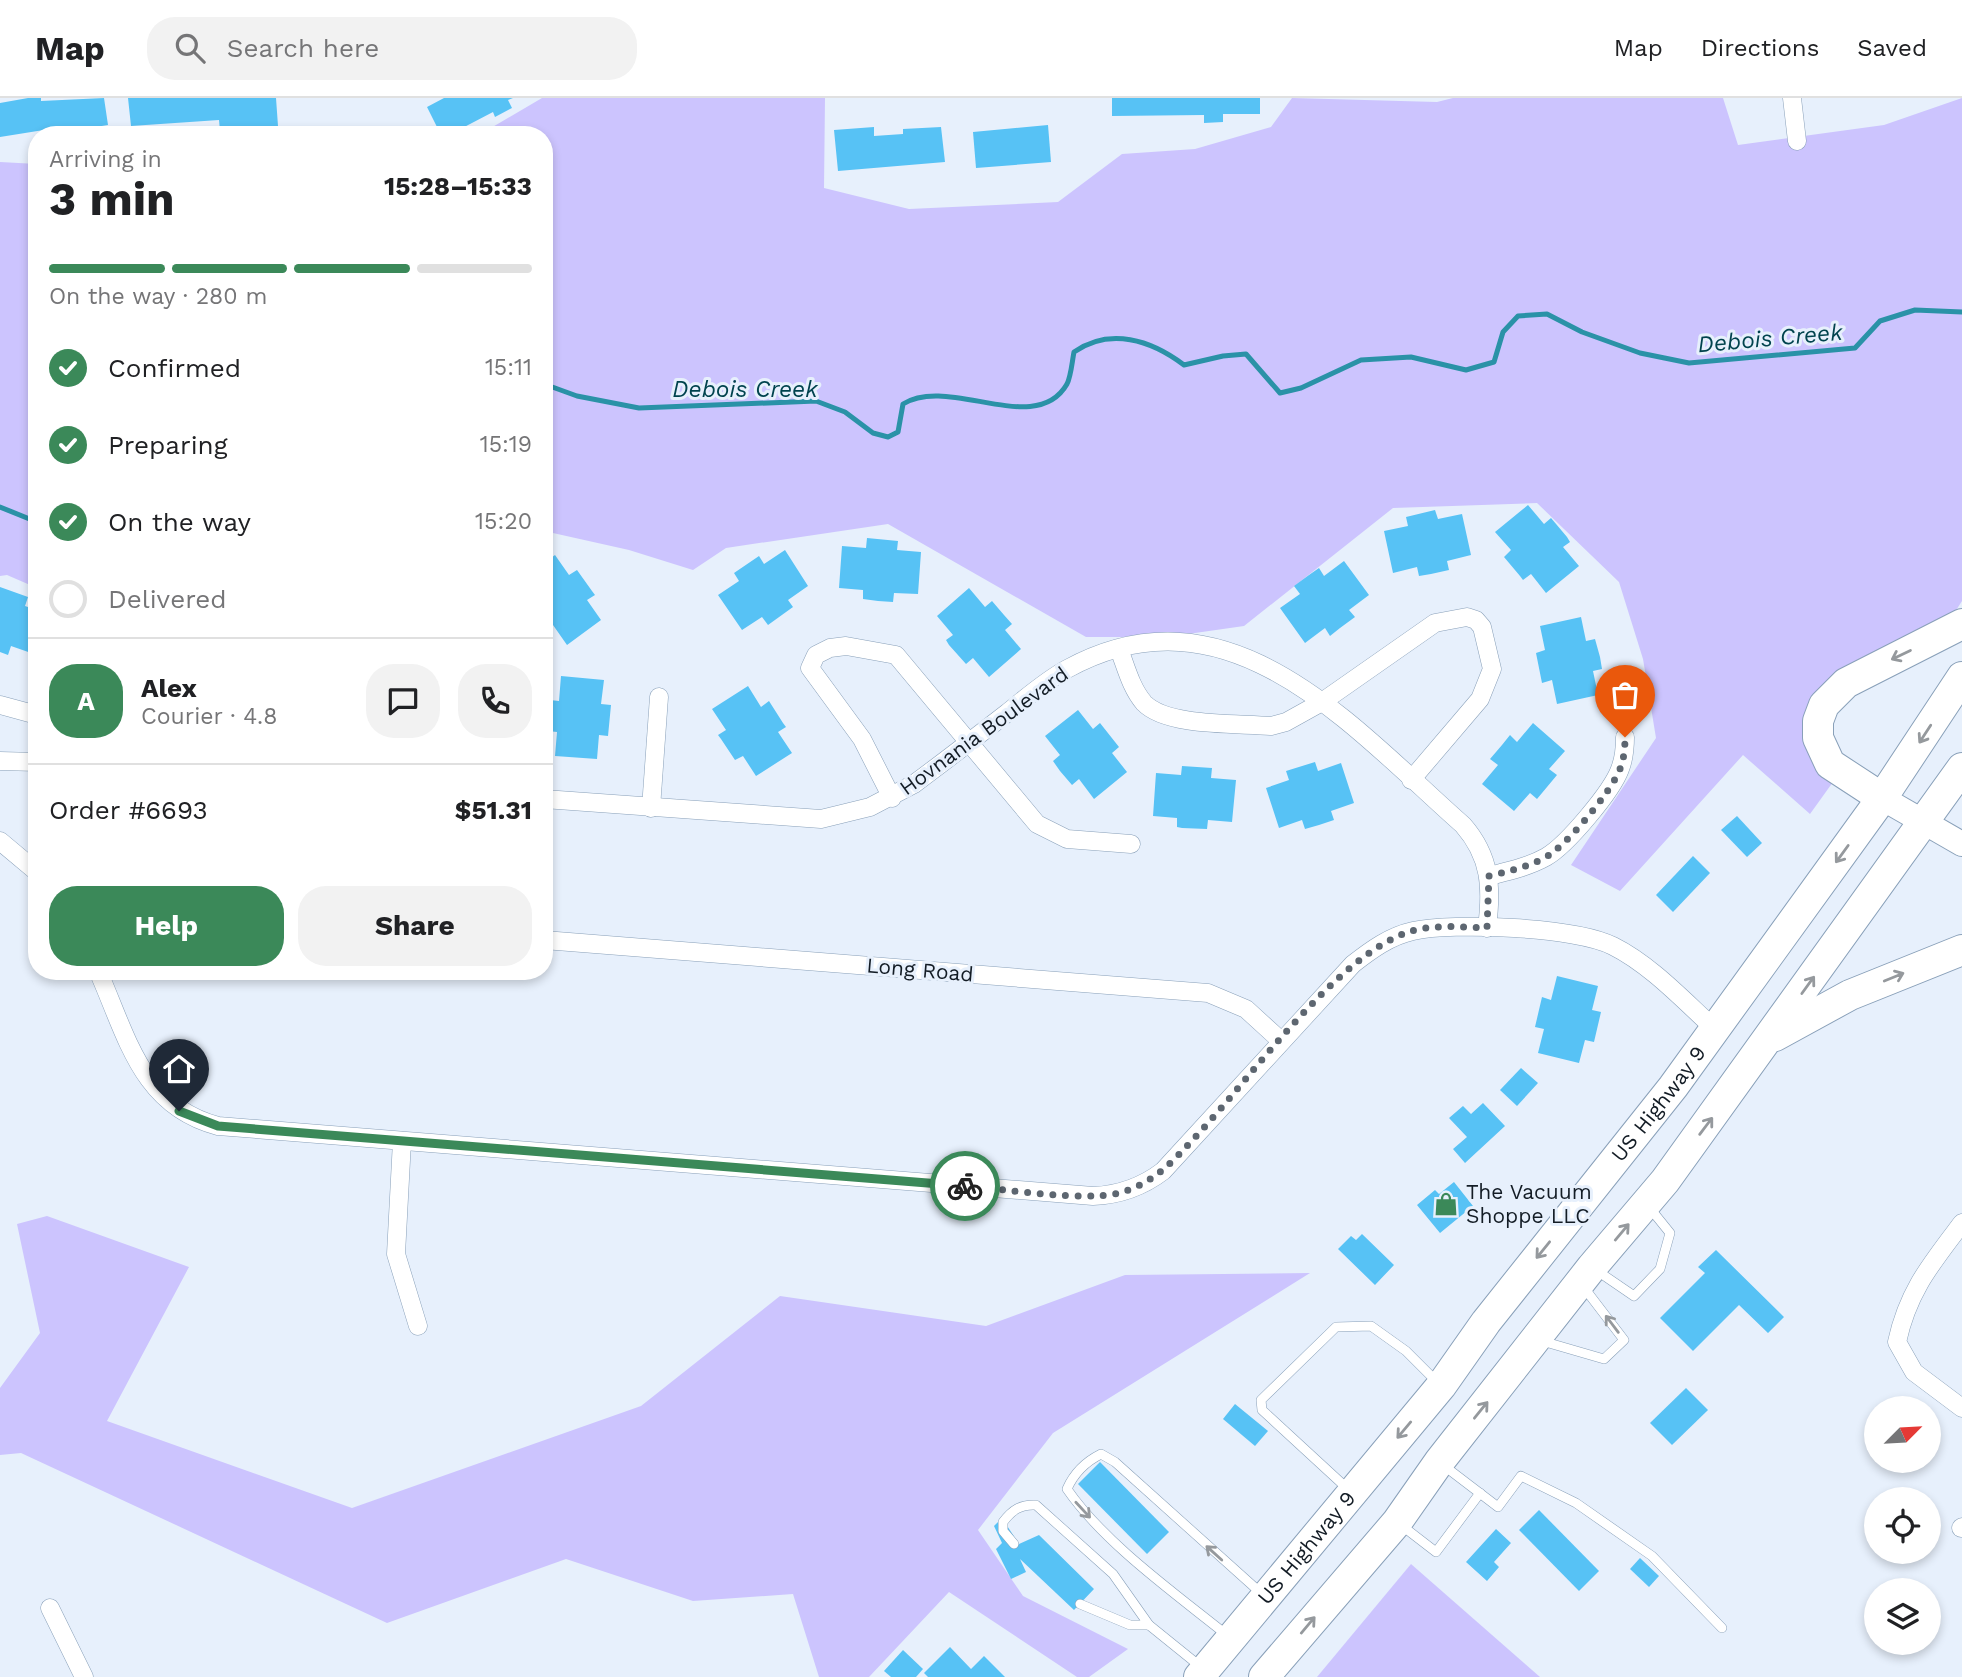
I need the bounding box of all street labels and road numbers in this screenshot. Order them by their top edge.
street label: Hovnania Boulevard [895,661,1073,800]
street label: Long Road [865,952,975,987]
street label: US Highway 9 [1606,1041,1711,1166]
street label: US Highway 9 [1252,1486,1360,1609]

